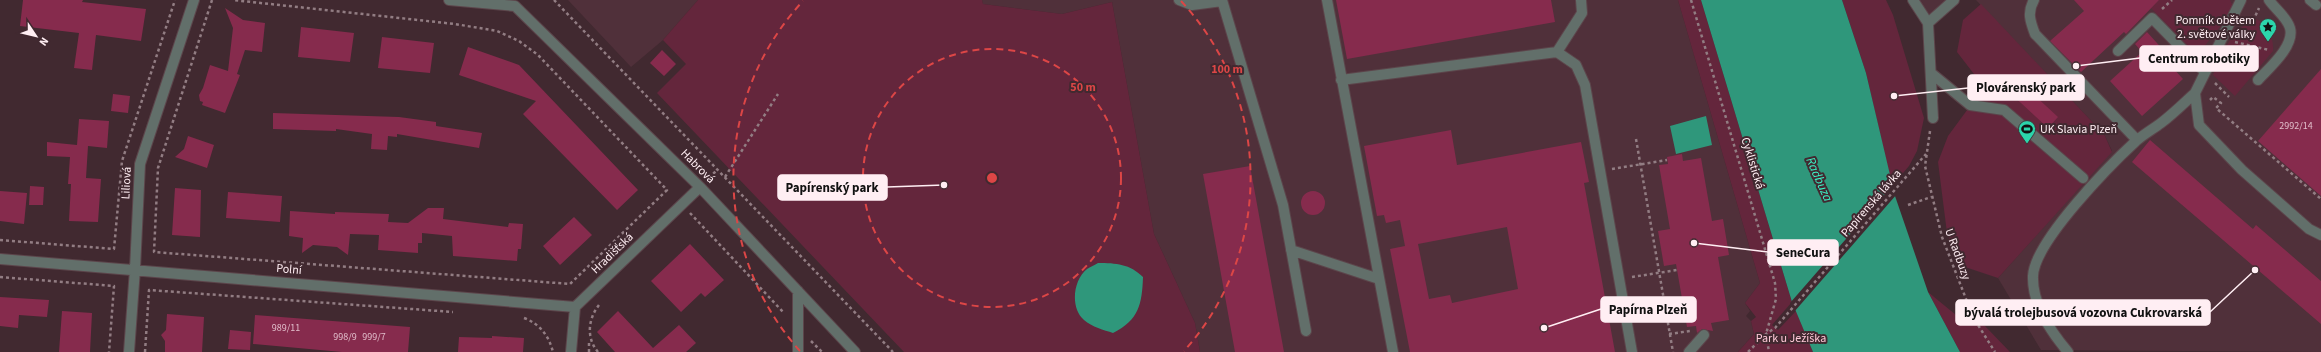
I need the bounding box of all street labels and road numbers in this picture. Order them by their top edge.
street label: Cyklistická [1737,135,1768,191]
street label: Habrová [677,145,719,187]
street label: Liliová [117,166,136,200]
street label: Papírenská lávka [1837,166,1905,241]
street label: U Radbuzy [1940,226,1975,283]
street label: Hradišťská [587,229,637,278]
street label: Polní [275,260,303,279]

